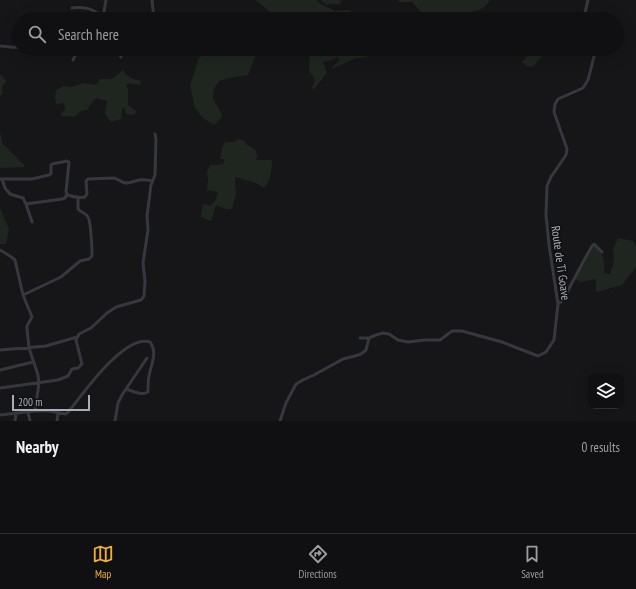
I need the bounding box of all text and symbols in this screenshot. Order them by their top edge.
search box [12,12,624,56]
icon: search [26,23,48,45]
text: Search here [58,25,119,44]
street label: Route de Ti Goave [548,225,574,301]
map controls [588,373,624,409]
button: layers [588,373,624,409]
scale bar [12,393,90,412]
text: 200 m [18,395,42,409]
text: Nearby [16,436,59,458]
text: 0 results [581,439,620,456]
tab: Map [92,543,114,581]
tab: Directions [299,543,337,581]
tab: Saved [521,543,544,581]

